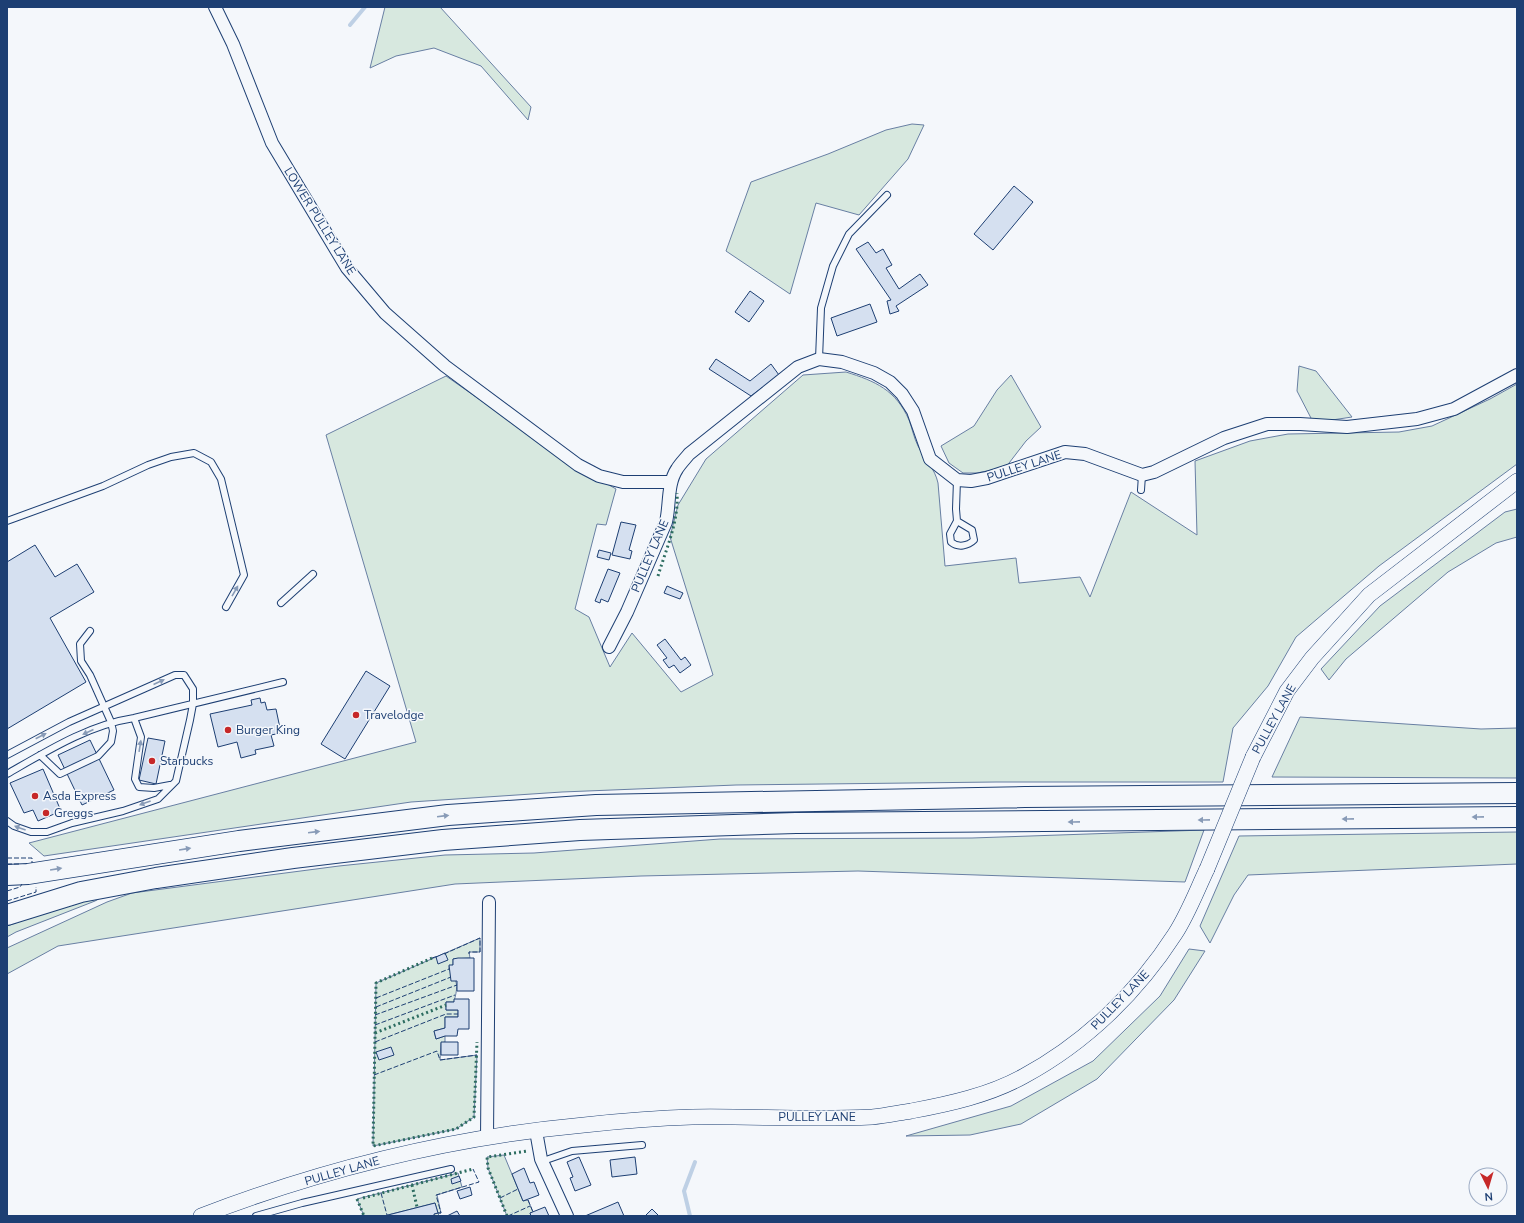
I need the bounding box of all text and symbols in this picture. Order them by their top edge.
street label: LOWER PULLEY LANE [280,164,360,278]
street label: PULLEY LANE [985,446,1063,486]
street label: PULLEY LANE [628,517,672,595]
one-way arrow [232,585,239,597]
one-way arrow [154,679,165,685]
street label: PULLEY LANE [1248,681,1300,757]
place label: Travelodge [364,707,424,723]
marker: Travelodge [351,710,361,720]
place label: Burger King [236,722,300,738]
marker: Burger King [223,725,233,735]
one-way arrow [82,729,93,735]
one-way arrow [36,733,47,740]
one-way arrow [137,740,143,752]
place label: Starbucks [160,753,213,769]
marker: Starbucks [147,756,157,766]
place label: Asda Express [43,788,117,804]
marker: Asda Express [30,791,40,801]
one-way arrow [139,800,151,806]
place label: Greggs [54,805,93,821]
marker: Greggs [41,808,51,818]
one-way arrow [437,813,449,819]
one-way arrow [1471,814,1484,820]
one-way arrow [1342,815,1354,822]
one-way arrow [1197,817,1210,823]
one-way arrow [1067,819,1080,825]
one-way arrow [14,825,26,831]
one-way arrow [308,829,320,835]
one-way arrow [179,846,191,852]
one-way arrow [50,866,62,872]
street label: PULLEY LANE [1087,967,1153,1033]
street label: PULLEY LANE [778,1109,856,1125]
street label: PULLEY LANE [303,1153,381,1189]
north arrow [1468,1167,1508,1207]
text: N [1484,1189,1494,1204]

